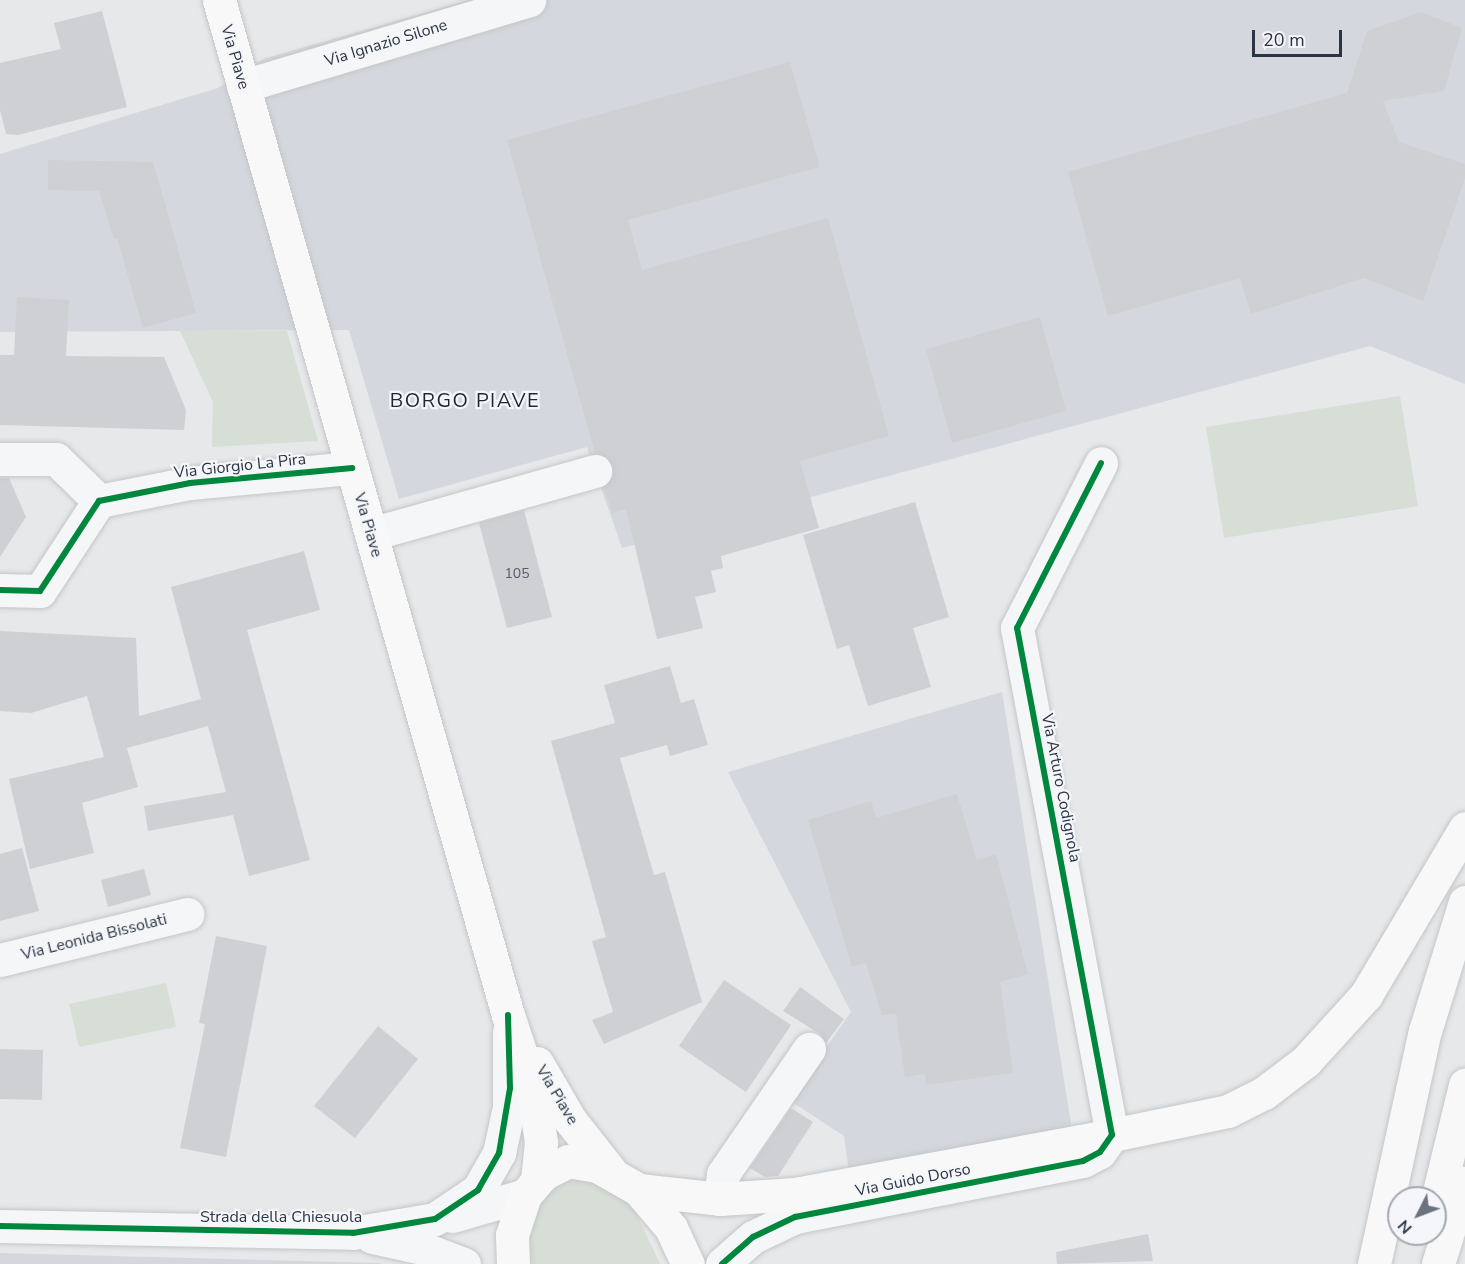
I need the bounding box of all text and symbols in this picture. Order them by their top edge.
street label: Via Ignazio Silone [322,15,450,71]
scale bar [1255,18,1345,56]
street label: Via Piave [217,23,253,91]
text: 20 m [1263,28,1305,52]
district label: BORGO PIAVE [390,388,540,412]
street label: Via Giorgio La Pira [173,450,307,482]
street label: Via Piave [350,491,386,559]
house number: 105 [504,566,530,582]
street label: Via Arturo Codignola [1037,712,1085,864]
street label: Via Leonida Bissolati [19,910,169,964]
street label: Via Piave [532,1062,582,1128]
street label: Via Guido Dorso [854,1159,972,1201]
north arrow [1387,1186,1447,1246]
street label: Strada della Chiesuola [200,1207,362,1227]
text: N [1393,1215,1417,1239]

